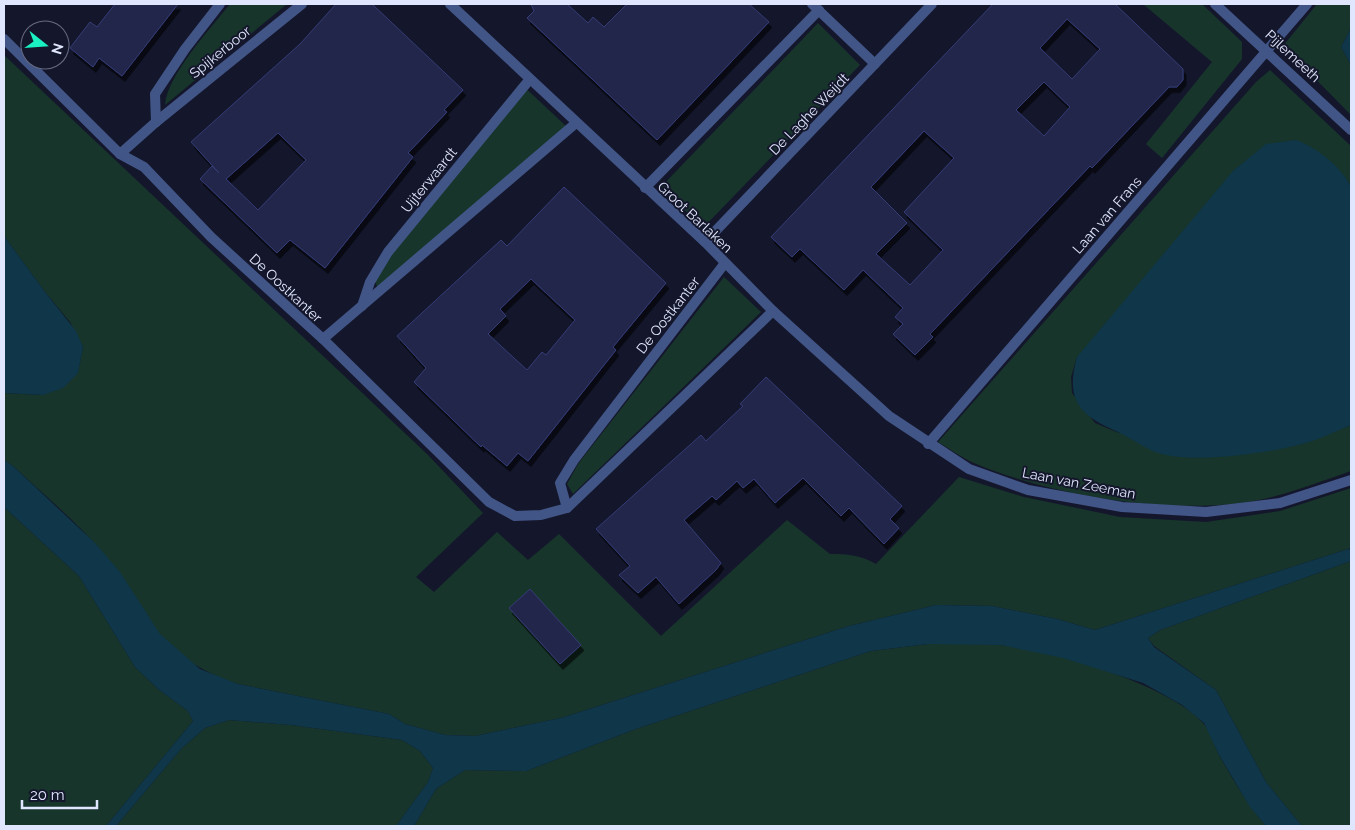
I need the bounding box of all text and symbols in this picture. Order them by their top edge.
north arrow [20,20,70,70]
street label: Spijkerboor [186,23,254,81]
street label: Pijlemeeth [1262,27,1324,85]
text: N [48,41,67,56]
street label: De Laghe Weijdt [766,70,852,158]
street label: Uijterwaardt [398,144,460,216]
street label: Laan van Frans [1069,173,1145,257]
street label: Groot Barlaken [654,178,736,256]
street label: De Oostkanter [247,250,325,326]
street label: De Oostkanter [633,273,703,357]
street label: Laan van Zeeman [1021,464,1137,502]
scale bar [22,778,98,810]
text: 20 m [30,786,65,804]

